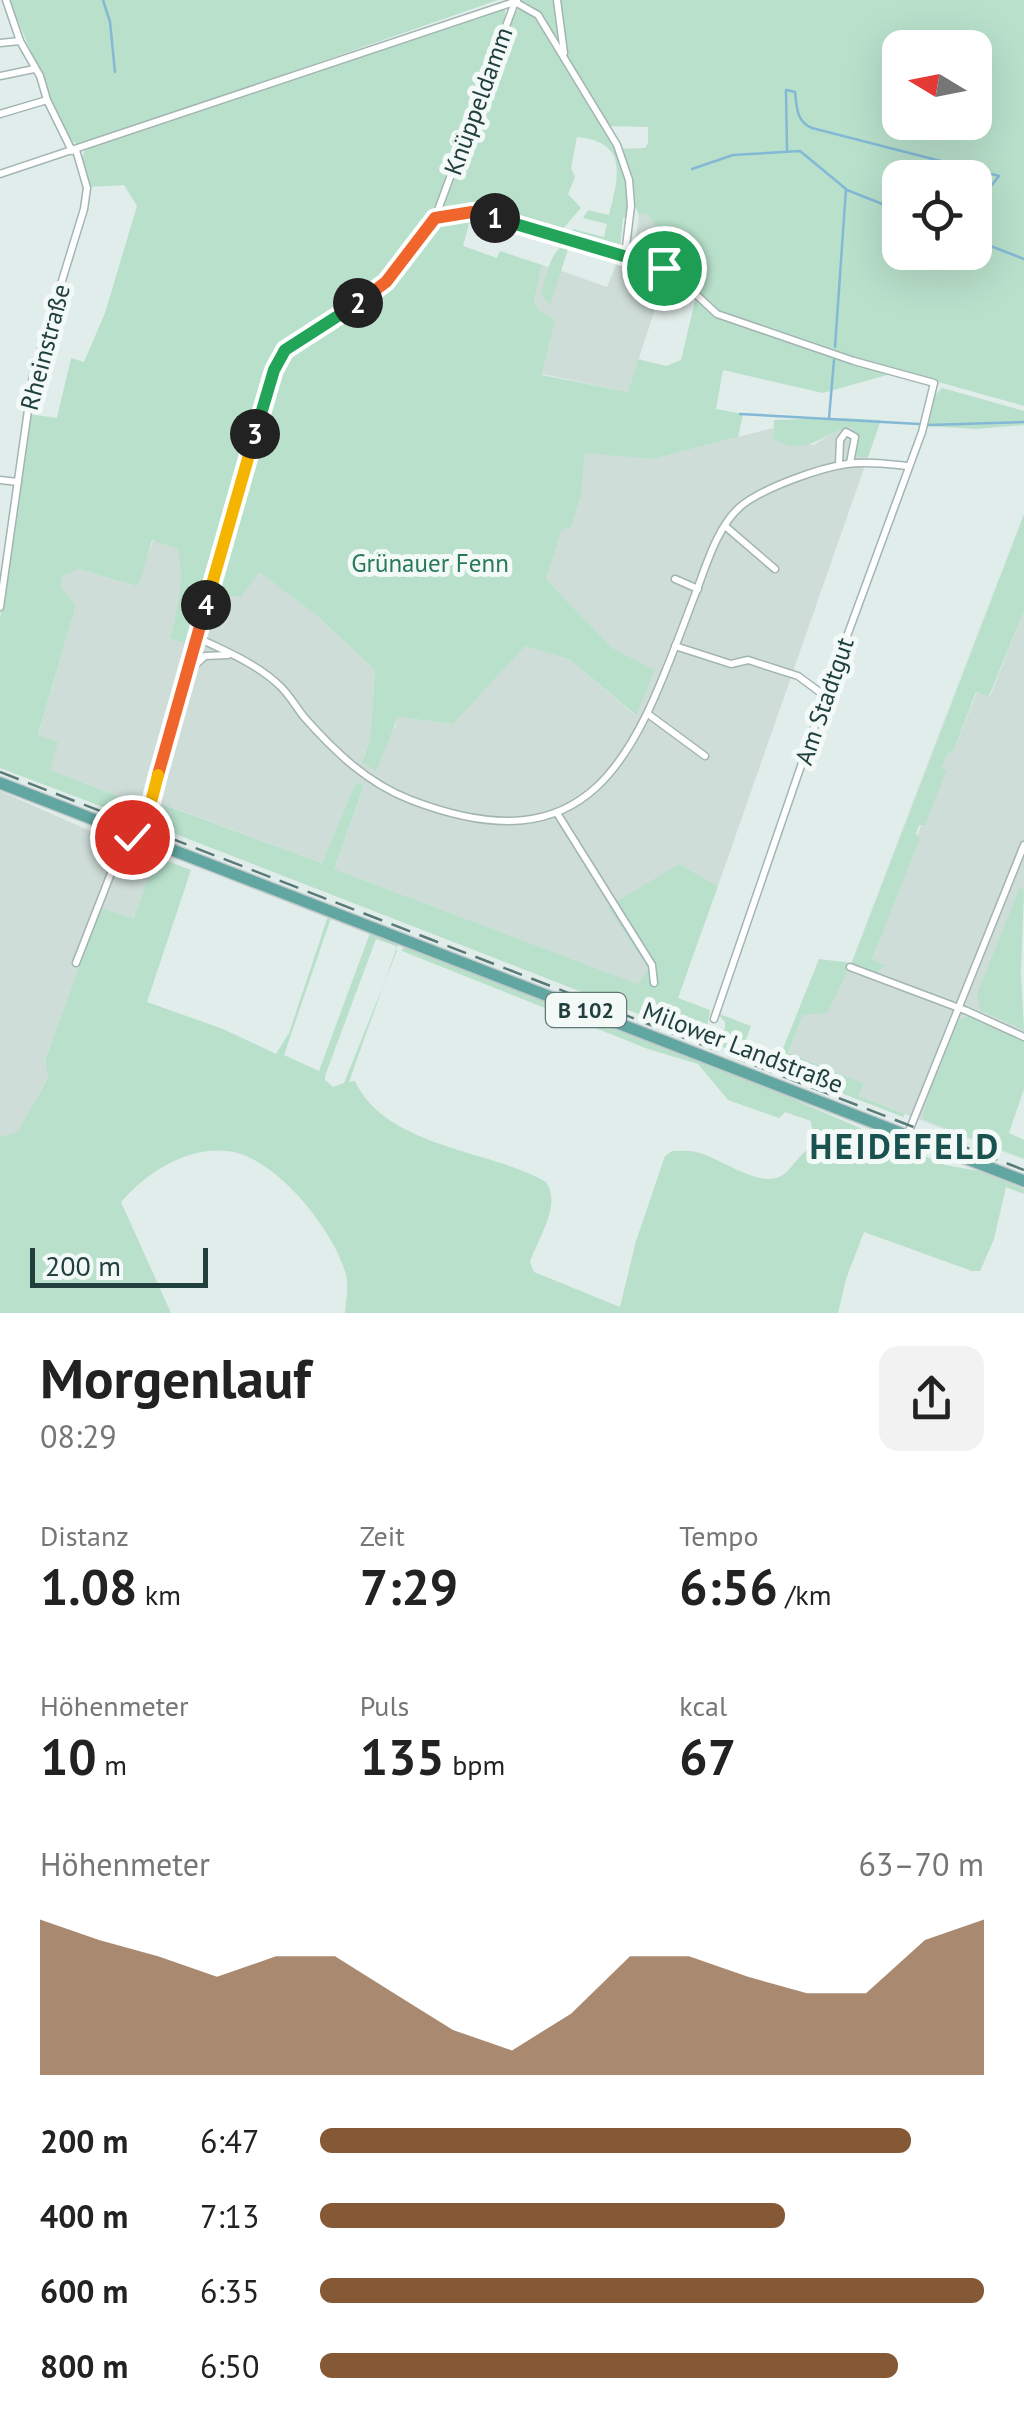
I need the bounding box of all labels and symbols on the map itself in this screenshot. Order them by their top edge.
street label: Knüppeldamm [436,23,520,179]
north arrow [882,30,992,140]
pin: 1 [470,193,520,243]
pin [622,226,707,311]
pin: 2 [333,278,383,328]
street label: Rheinstraße [13,281,77,413]
pin: 3 [230,409,280,459]
park label: Grünauer Fenn [351,547,509,579]
pin: 4 [181,580,231,630]
street label: Am Stadtgut [787,633,861,769]
pin [90,795,175,880]
road number: B 102 [546,993,626,1027]
street label: Milower Landstraße [638,994,848,1100]
district label: HEIDEFELD [809,1123,1001,1169]
scale bar [30,1243,208,1288]

